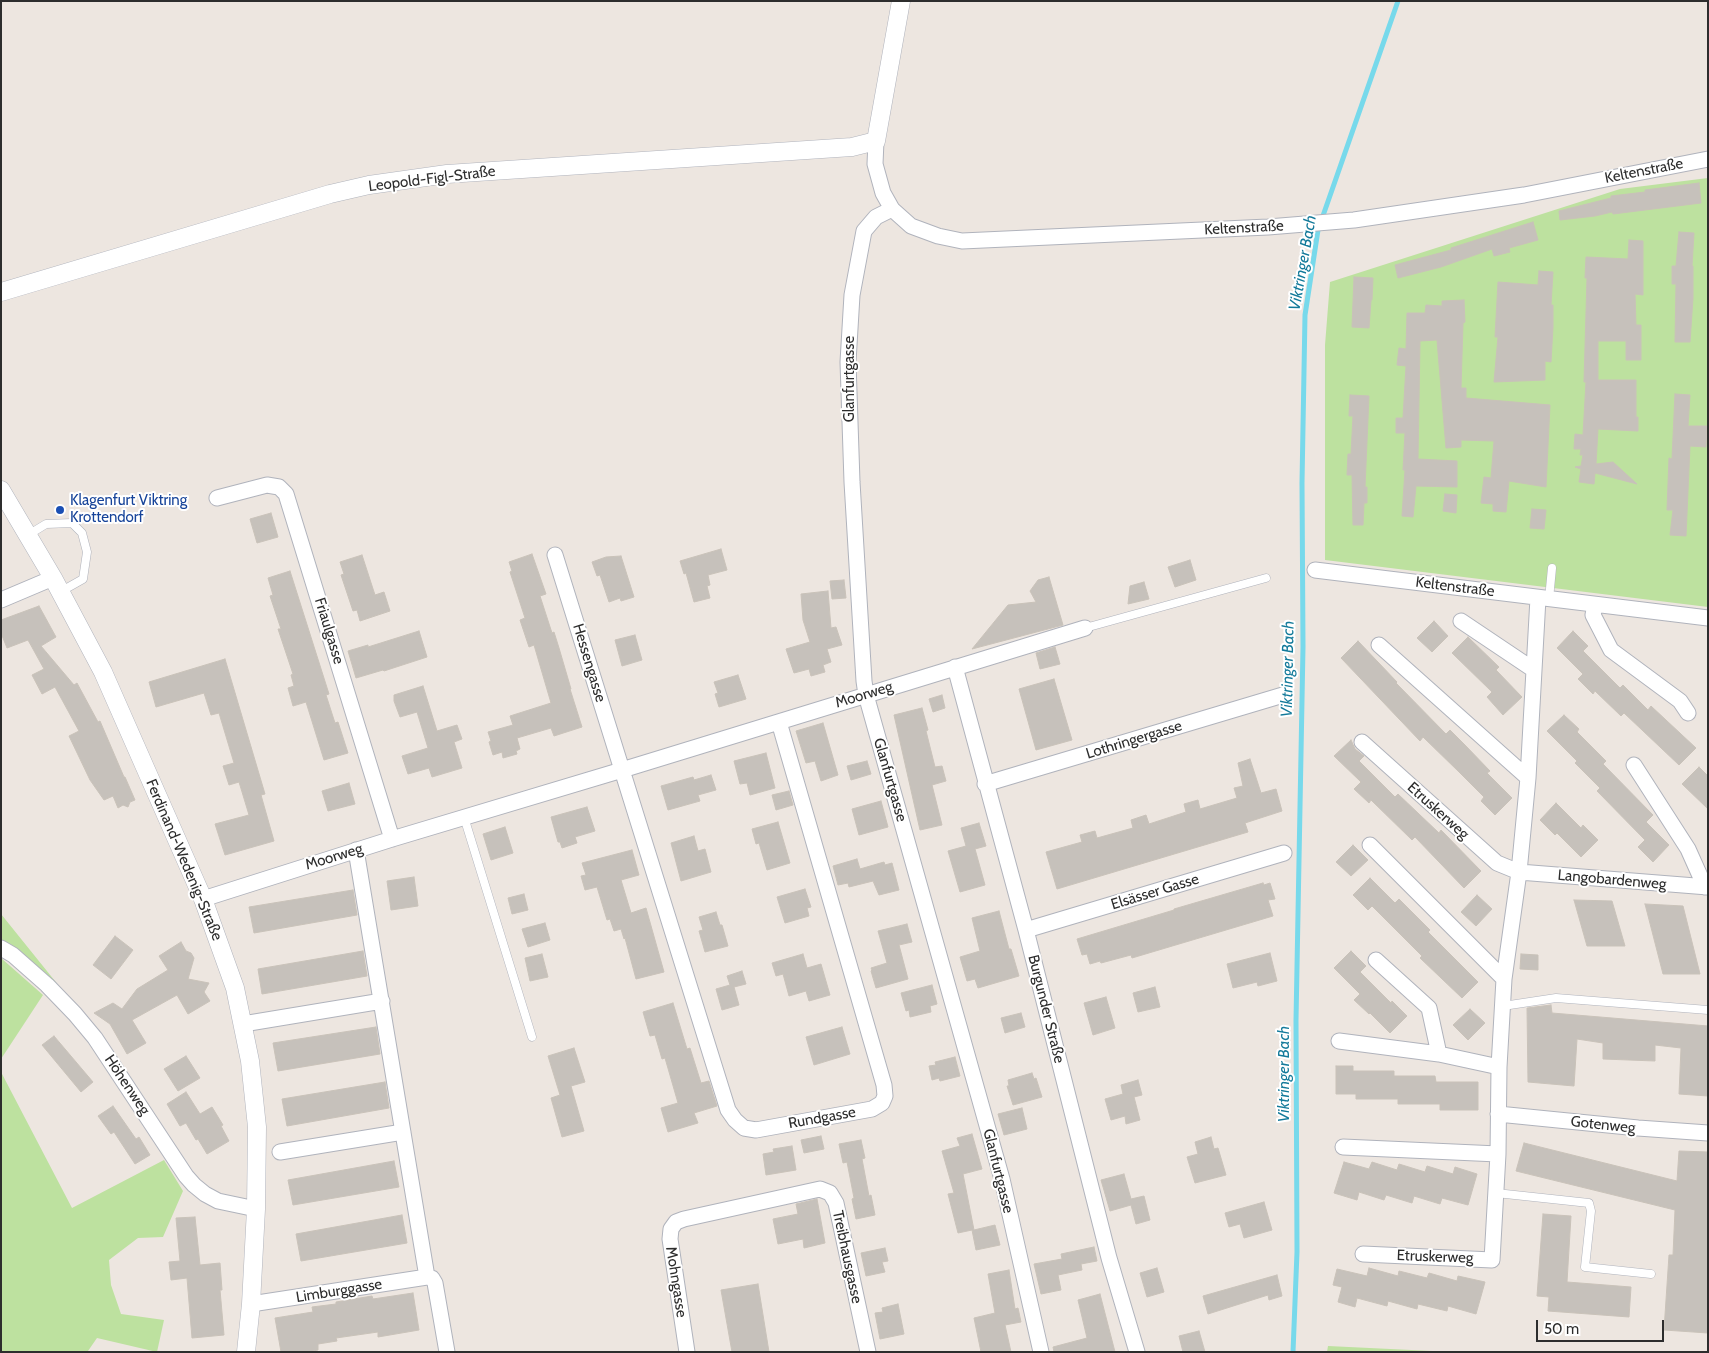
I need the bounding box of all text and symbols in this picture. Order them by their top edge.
street label: Keltenstraße [1603,155,1685,187]
street label: Leopold-Figl-Straße [367,162,497,196]
water label: Viktringer Bach [1285,214,1321,312]
street label: Keltenstraße [1204,217,1284,239]
street label: Glanfurtgasse [841,336,859,422]
place label: Klagenfurt Viktring Krottendorf [70,492,187,527]
marker: Klagenfurt Viktring Krottendorf [54,504,66,516]
street label: Keltenstraße [1414,573,1496,601]
street label: Friaulgasse [310,596,348,666]
street label: Hessengasse [569,621,609,705]
water label: Viktringer Bach [1278,621,1298,717]
street label: Moorweg [833,678,895,712]
street label: Lothringergasse [1084,717,1184,763]
street label: Glanfurtgasse [869,736,911,824]
street label: Ferdinand-Wedenig-Straße [142,777,226,943]
street label: Etruskerweg [1403,779,1473,843]
street label: Moorweg [303,840,365,874]
street label: Langobardenweg [1557,866,1667,894]
street label: Elsässer Gasse [1109,870,1201,914]
street label: Burgunder Straße [1024,953,1068,1065]
water label: Viktringer Bach [1274,1026,1294,1122]
street label: Höhenweg [100,1052,154,1118]
street label: Rundgasse [787,1103,857,1133]
street label: Gotenweg [1570,1113,1636,1137]
street label: Glanfurtgasse [979,1127,1017,1215]
street label: Treibhausgasse [828,1209,866,1305]
street label: Mohngasse [662,1245,690,1319]
street label: Etruskerweg [1396,1247,1474,1267]
street label: Limburggasse [295,1275,383,1307]
scale bar [1539,1310,1666,1342]
text: 50 m [1544,1320,1579,1338]

